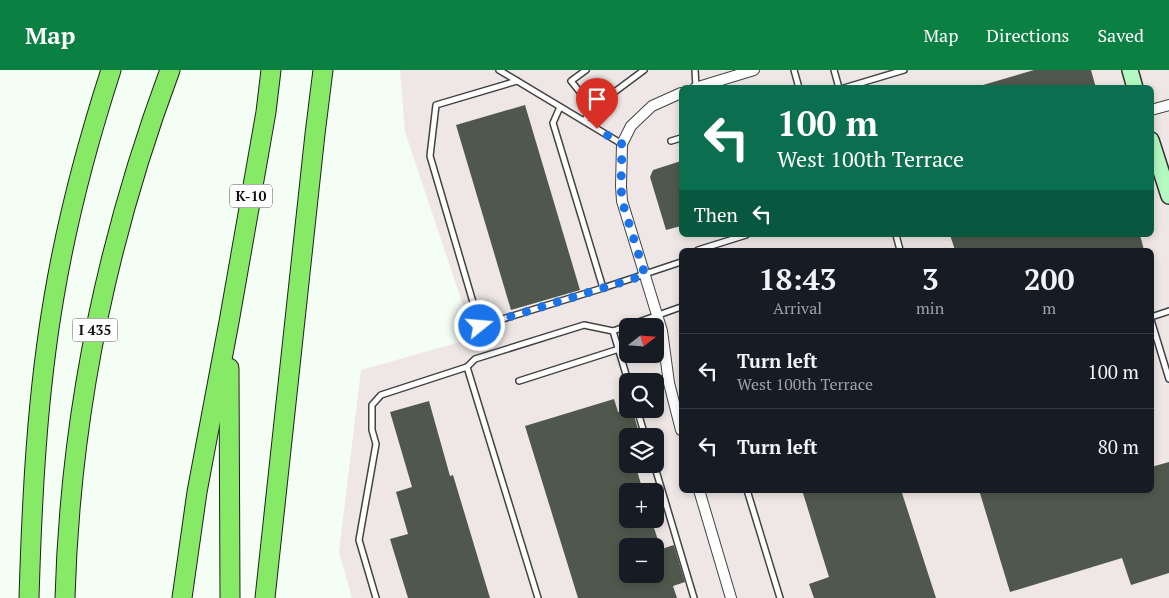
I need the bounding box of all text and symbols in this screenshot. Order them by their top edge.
text: Map [25,19,75,51]
text: Map [923,23,958,47]
text: Directions [986,23,1069,47]
text: Saved [1097,23,1144,47]
pin [576,78,618,129]
icon: arrive [583,85,611,113]
text: 100 m [777,100,878,146]
icon: left [694,105,759,170]
text: West 100th Terrace [777,144,964,173]
road number: K-10 [230,184,272,208]
icon: left [748,200,776,228]
text: Then [694,202,738,227]
text: 18:43 [758,259,837,299]
text: 3 [922,259,939,299]
text: 200 [1024,259,1075,299]
text: Arrival [773,297,822,319]
text: min [916,297,944,319]
text: m [1042,297,1056,319]
position arrow [453,299,505,351]
road number: I 435 [72,318,118,342]
north arrow [619,318,664,362]
map controls [619,318,664,583]
text: Turn left [737,348,818,373]
icon: left [694,357,722,385]
text: 100 m [1088,359,1139,384]
button: search [619,373,664,418]
text: West 100th Terrace [737,373,873,395]
button: layers [619,428,664,473]
icon: left [694,432,722,460]
text: Turn left [737,434,818,459]
text: 80 m [1098,434,1139,459]
button: + [619,483,664,528]
button: − [619,538,664,583]

